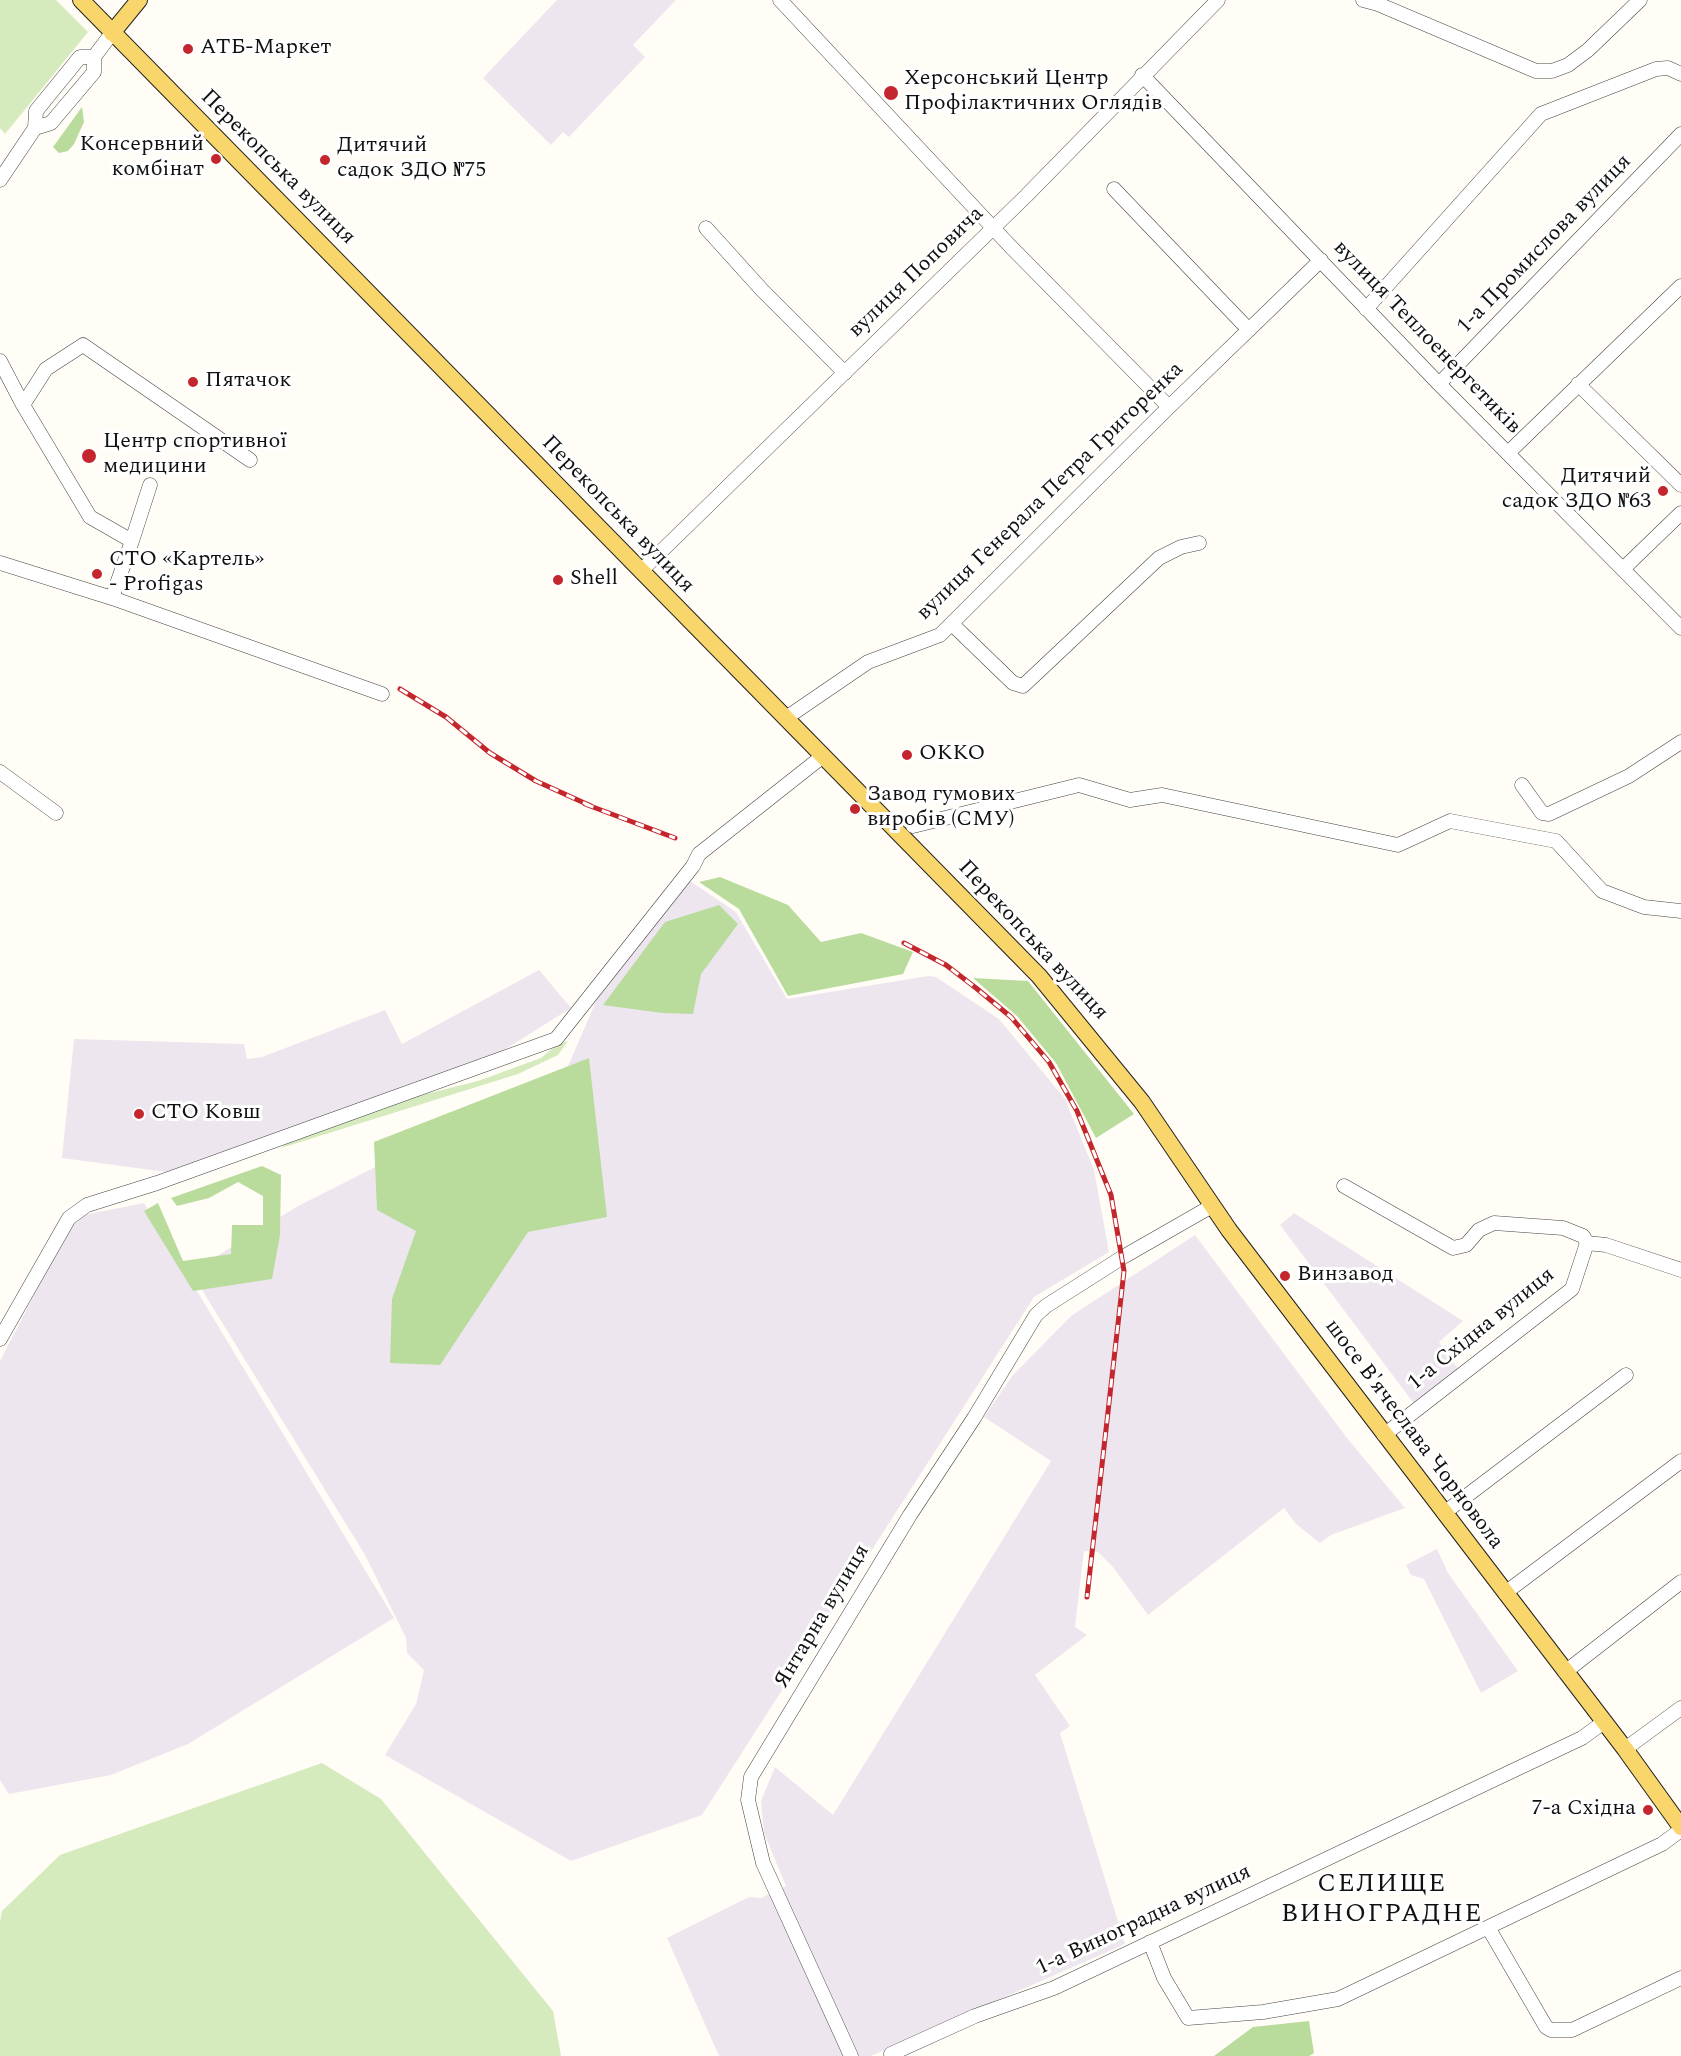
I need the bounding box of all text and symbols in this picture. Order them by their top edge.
place label: АТБ-Маркет [200,36,331,62]
marker: АТБ-Маркет [181,42,195,56]
place label: Херсонський Центр Профілактичних Оглядів [904,67,1162,118]
marker: Херсонський Центр Профілактичних Оглядів [882,84,900,102]
street label: Перекопська вулиця [194,85,360,251]
place label: Консервний комбінат [80,133,204,184]
place label: Дитячий садок ЗДО №75 [337,134,486,186]
street label: 1-а Промислова вулиця [1452,150,1638,340]
marker: Консервний комбінат [209,152,223,166]
marker: Дитячий садок ЗДО №75 [318,153,332,167]
street label: вулиця Поповича [844,202,990,344]
street label: вулиця Теплоенергетиків [1327,236,1525,440]
street label: вулиця Генерала Петра Григоренка [912,357,1190,627]
place label: Пятачок [205,369,292,395]
marker: Пятачок [186,375,200,389]
place label: Центр спортивної медицини [103,430,287,482]
street label: Перекопська вулиця [535,431,699,599]
marker: Центр спортивної медицини [80,447,98,465]
place label: Дитячий садок ЗДО №63 [1502,465,1651,516]
marker: Дитячий садок ЗДО №63 [1656,484,1670,498]
place label: СТО «Картель» - Profigas [109,548,264,600]
marker: СТО «Картель» - Profigas [90,567,104,581]
place label: Shell [570,567,618,593]
marker: Shell [551,573,565,587]
place label: ОККО [919,742,985,768]
marker: ОККО [900,748,914,762]
place label: Завод гумових виробів (СМУ) [867,783,1015,834]
marker: Завод гумових виробів (СМУ) [848,802,862,816]
street label: Перекопська вулиця [951,856,1113,1026]
place label: СТО Ковш [151,1101,260,1127]
marker: СТО Ковш [132,1107,146,1121]
place label: Винзавод [1297,1263,1394,1289]
street label: 1-а Східна вулиця [1403,1263,1561,1397]
marker: Винзавод [1278,1269,1292,1283]
street label: шосе В'ячеслава Чорновола [1318,1315,1508,1555]
street label: Янтарна вулиця [770,1540,876,1694]
place label: 7-а Східна [1532,1797,1636,1823]
marker: 7-а Східна [1641,1803,1655,1817]
street label: 1-а Виноградна вулиця [1032,1860,1256,1982]
district label: СЕЛИЩЕ ВИНОГРАДНЕ [1281,1870,1483,1931]

